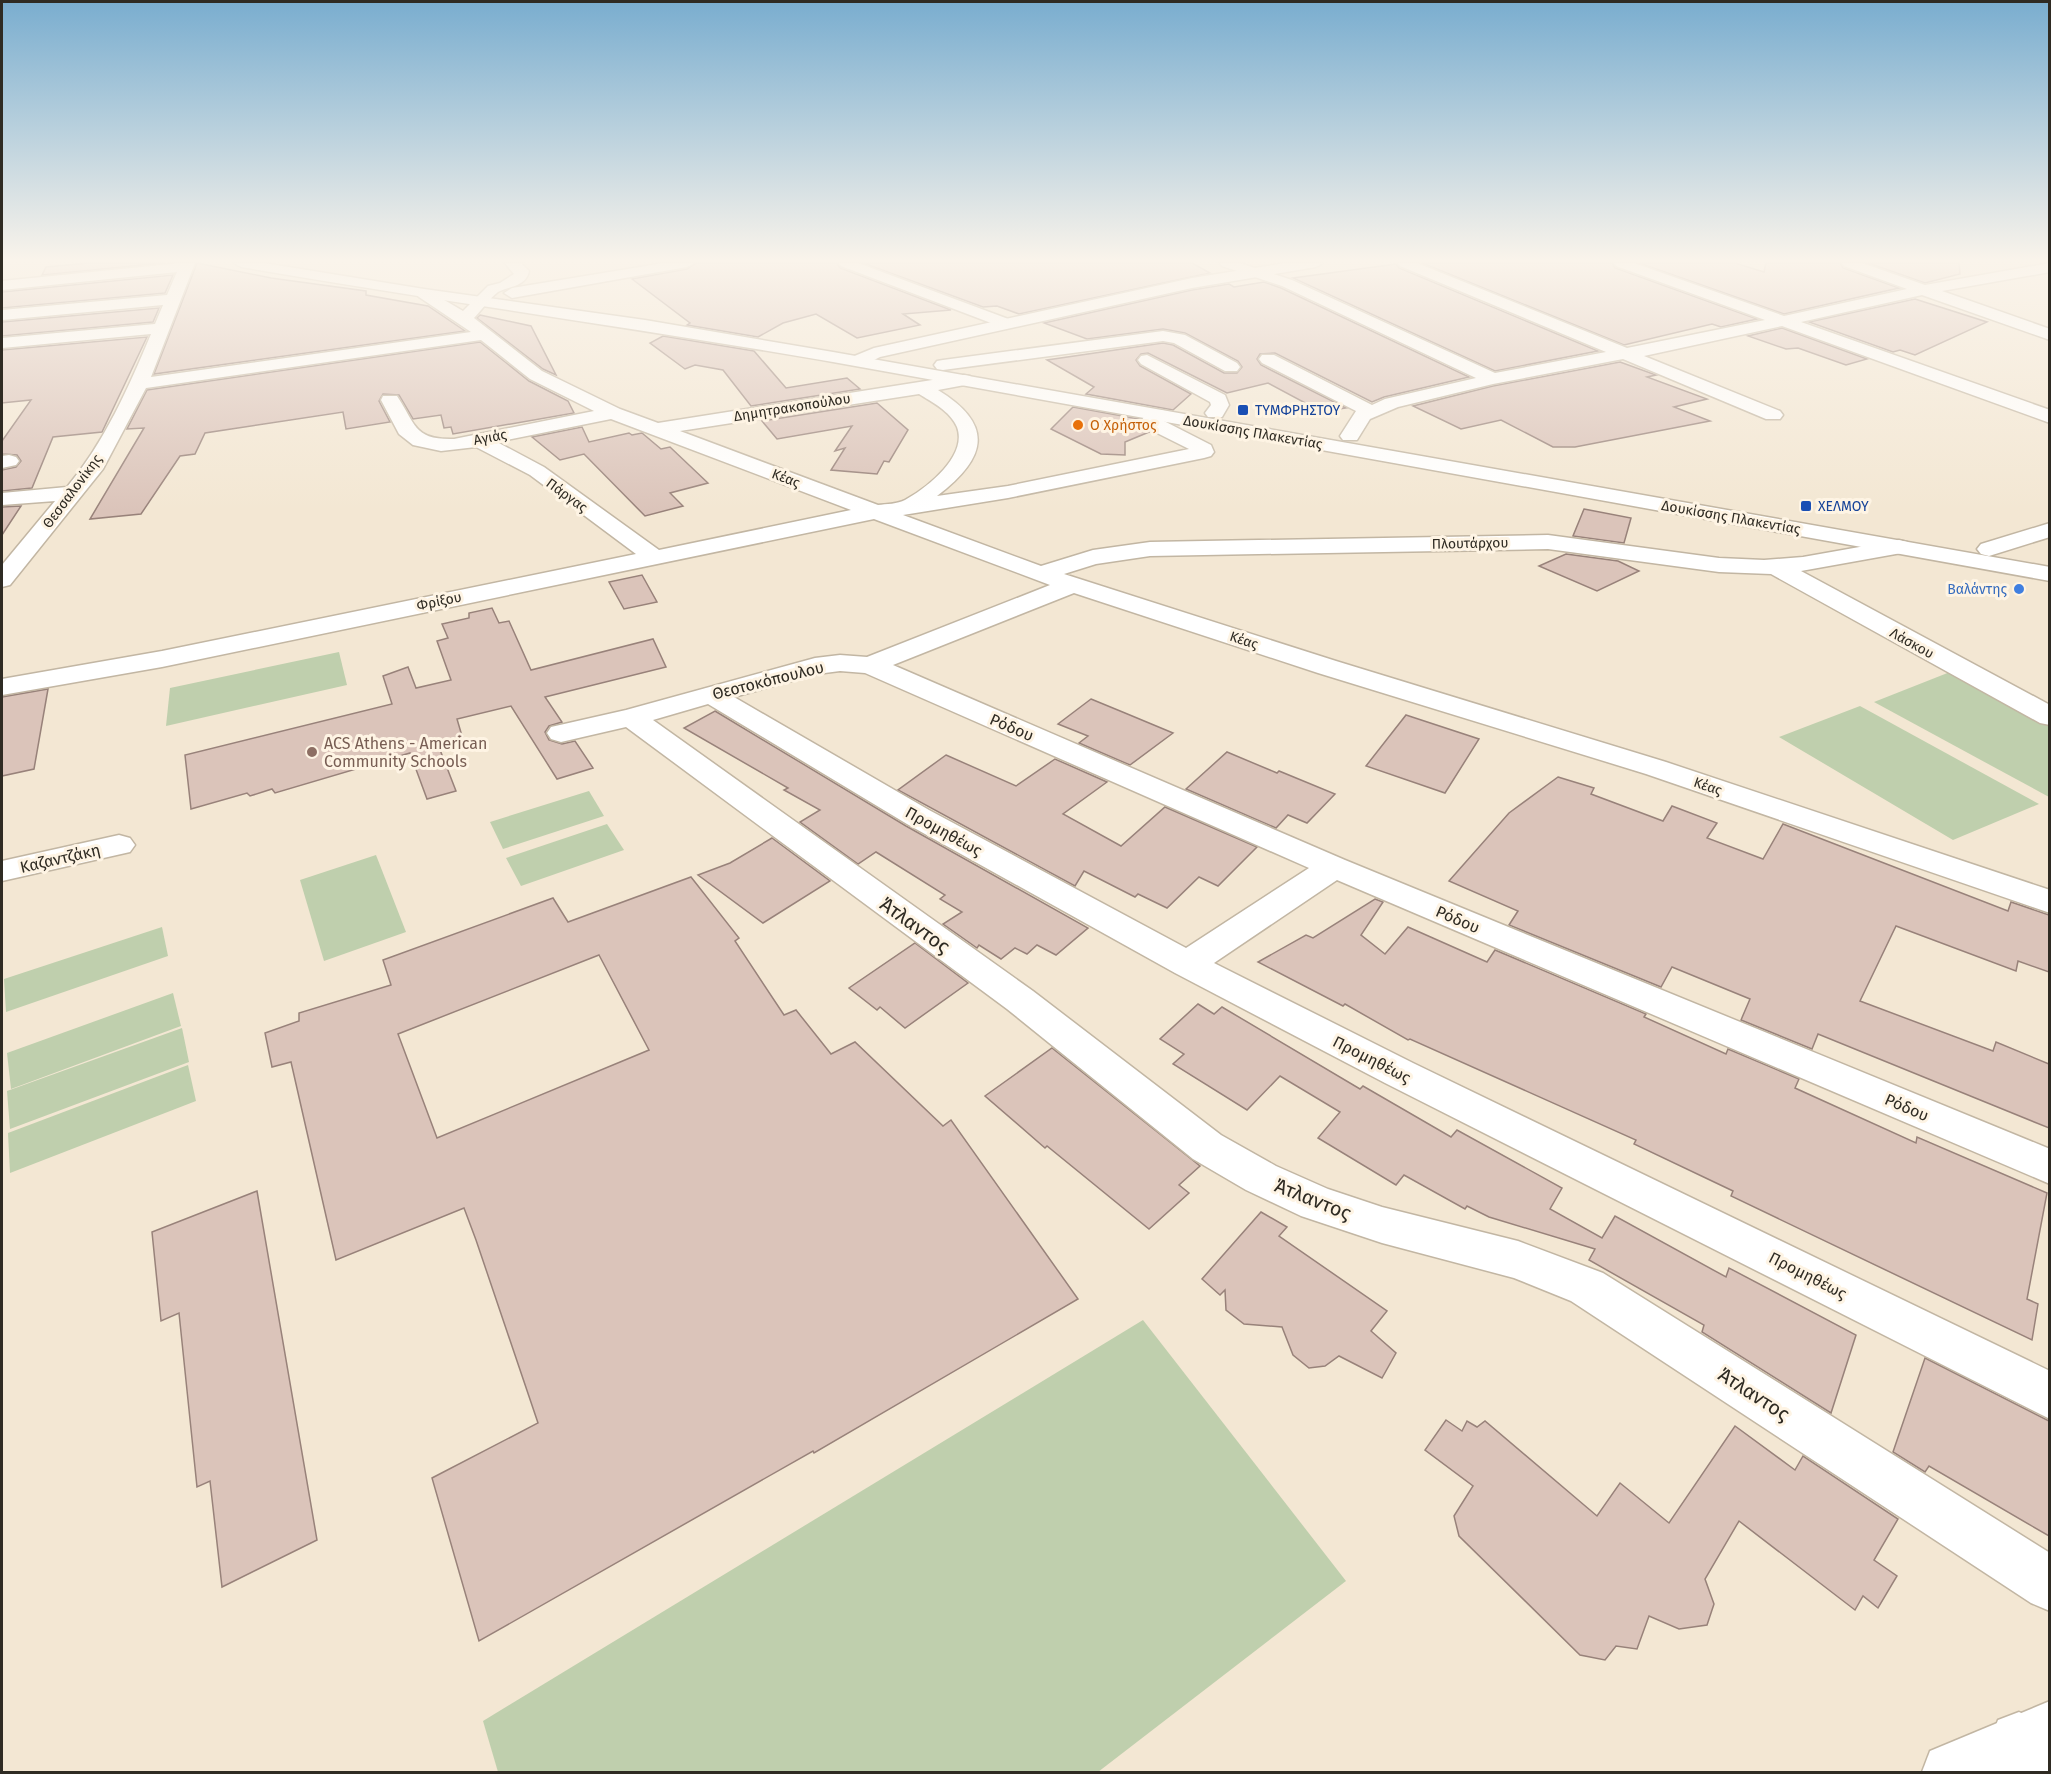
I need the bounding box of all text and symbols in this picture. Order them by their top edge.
street label: Δημητρακοπούλου [733,390,852,425]
place label: ΤΥΜΦΡΗΣΤΟΥ [1255,402,1341,419]
marker: ΤΥΜΦΡΗΣΤΟΥ [1236,403,1250,417]
street label: Δουκίσσης Πλακεντίας [1182,412,1324,453]
place label: Ο Χρήστος [1090,417,1157,434]
marker: Ο Χρήστος [1071,418,1085,432]
street label: Αγιάς [472,426,509,449]
street label: Θεσσαλονίκης [39,451,106,532]
street label: Κέας [769,465,803,492]
street label: Πάργας [543,475,591,516]
street label: Δουκίσσης Πλακεντίας [1660,497,1802,538]
place label: ΧΕΛΜΟΥ [1818,498,1869,515]
marker: ΧΕΛΜΟΥ [1799,499,1813,513]
street label: Πλουτάρχου [1432,534,1508,553]
place label: Βαλάντης [1947,581,2007,598]
marker: Βαλάντης [2012,582,2026,596]
street label: Φρίξου [415,588,463,615]
street label: Λάσκου [1887,624,1937,662]
street label: Κέας [1227,628,1261,653]
street label: Θεοτοκόπουλου [710,657,826,704]
street label: Ρόδου [987,710,1037,745]
place label: ACS Athens - American Community Schools [324,734,487,771]
marker: ACS Athens - American Community Schools [305,745,319,759]
street label: Κέας [1691,774,1725,799]
street label: Προμηθέως [902,803,986,860]
street label: Καζαντζάκη [18,840,102,877]
street label: Άτλαντος [875,892,955,958]
street label: Ρόδου [1433,902,1483,937]
street label: Προμηθέως [1330,1032,1414,1087]
street label: Ρόδου [1882,1090,1932,1125]
street label: Άτλαντος [1271,1173,1355,1225]
street label: Προμηθέως [1766,1248,1850,1303]
street label: Άτλαντος [1714,1362,1794,1426]

